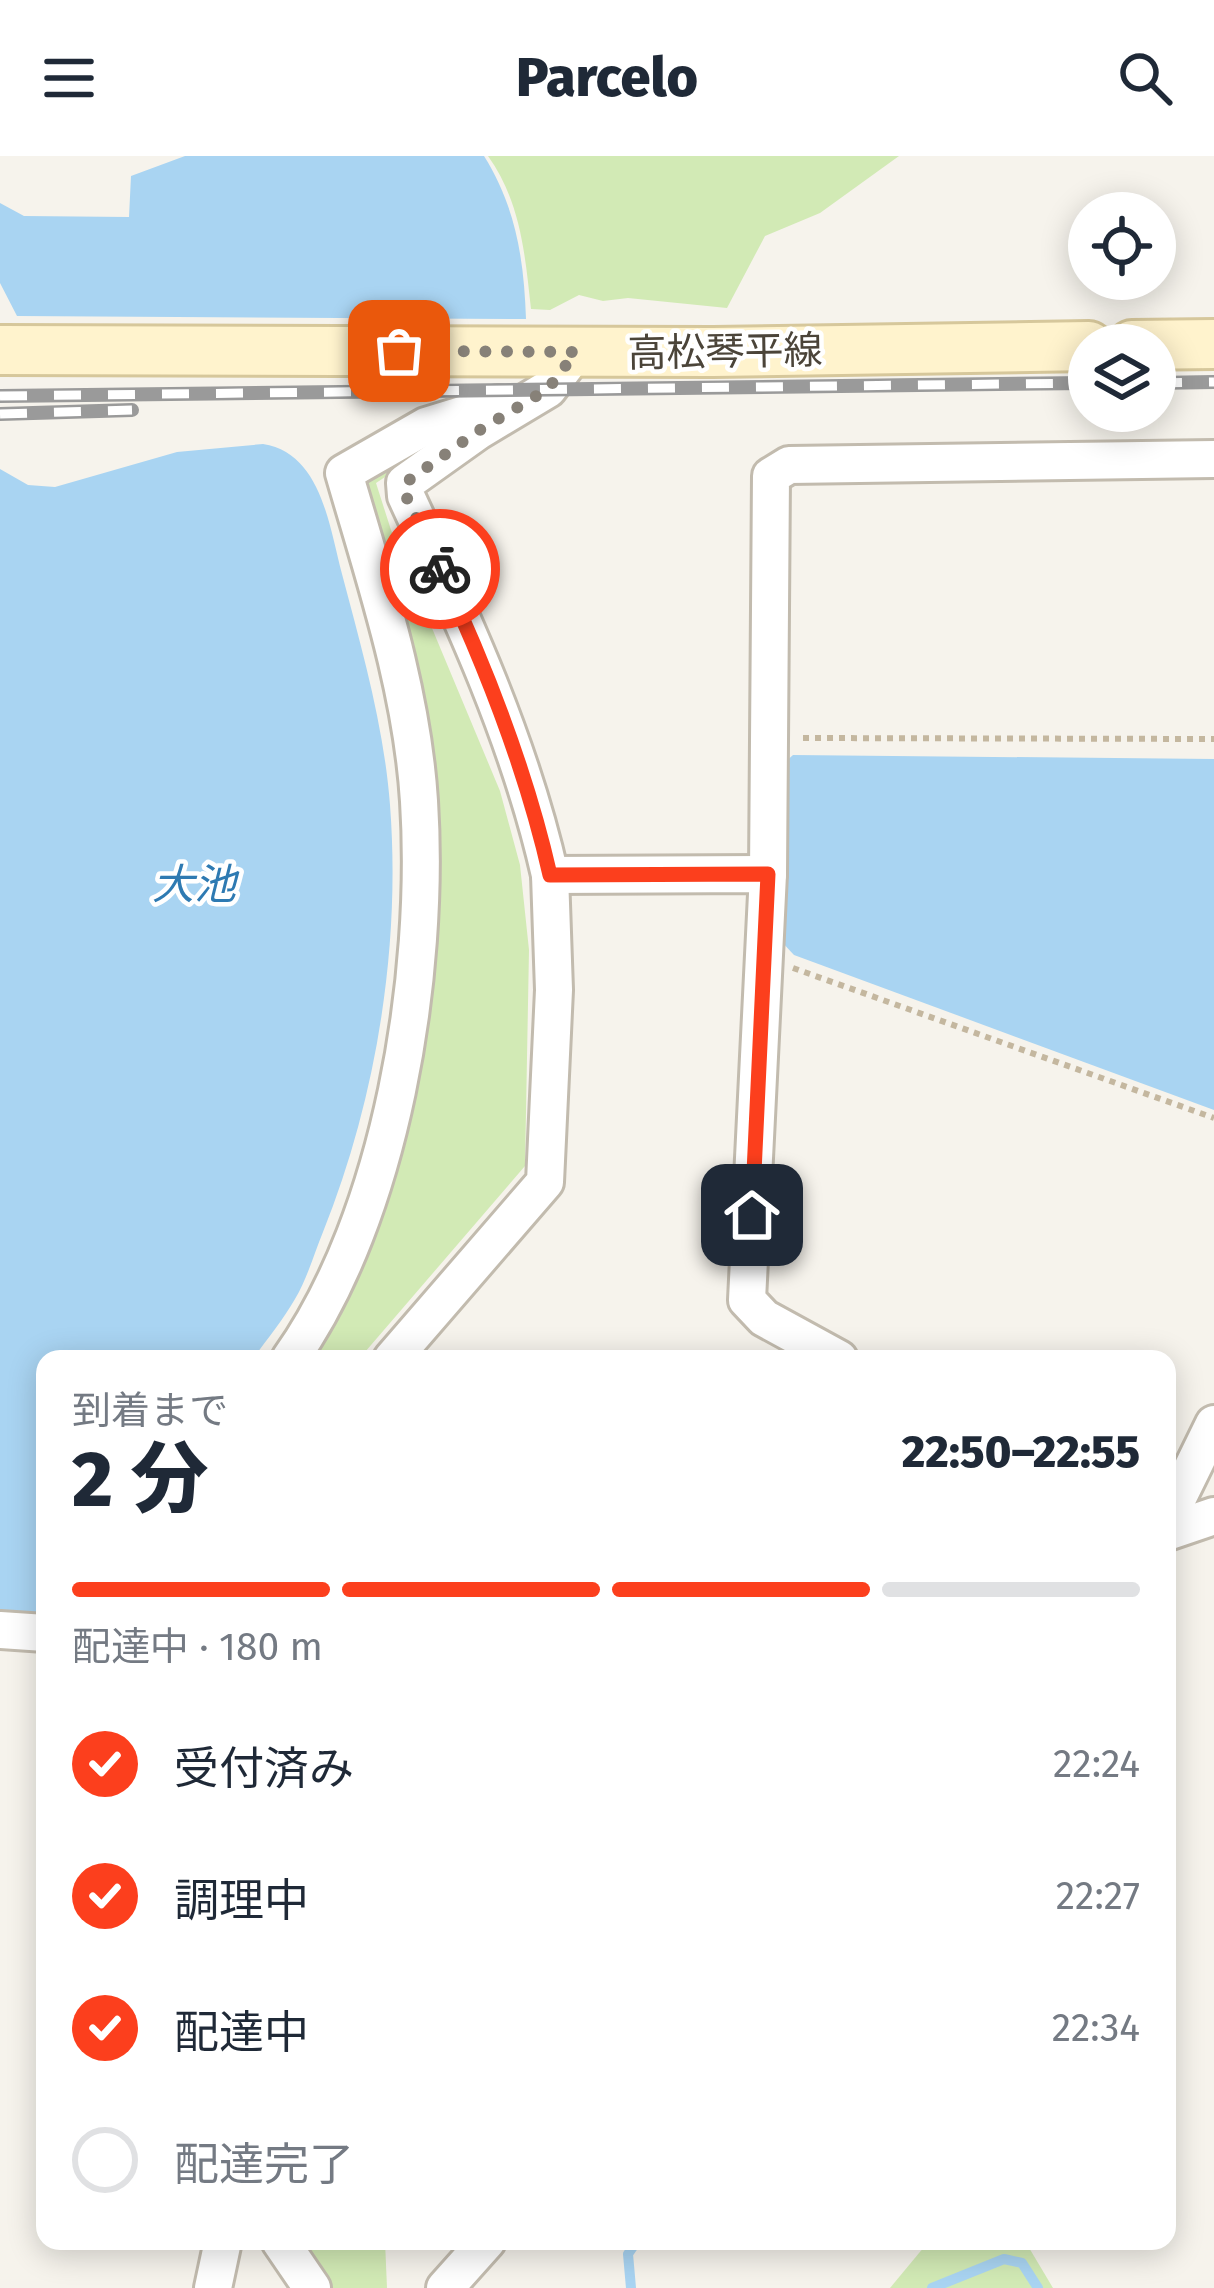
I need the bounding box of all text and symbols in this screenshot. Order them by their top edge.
icon: menu [36,45,102,111]
icon: search [1112,45,1178,111]
text: Parcelo [516,46,698,110]
map controls [1068,192,1176,432]
button: locate [1068,192,1176,300]
pin [348,300,450,402]
icon: bag [366,318,432,384]
button: layers [1068,324,1176,432]
street label: 高松琴平線 [627,327,823,377]
courier [380,509,500,629]
icon: bike [407,536,473,602]
water label: 大池 [152,860,240,910]
pin [701,1164,803,1266]
icon: home [719,1182,785,1248]
text: 到着まで [72,1388,228,1434]
text: 22:50–22:55 [902,1425,1140,1479]
text: 2 分 [72,1433,209,1527]
text: 配達中 · 180 m [72,1624,323,1670]
icon: check [72,1731,138,1797]
text: 22:24 [1053,1741,1140,1787]
text: 受付済み [174,1742,354,1796]
icon: check [72,1863,138,1929]
text: 22:27 [1056,1873,1140,1919]
text: 調理中 [174,1874,309,1928]
icon: check [72,1995,138,2061]
text: 22:34 [1052,2005,1140,2051]
text: 配達中 [174,2006,309,2060]
text: 配達完了 [174,2138,354,2192]

